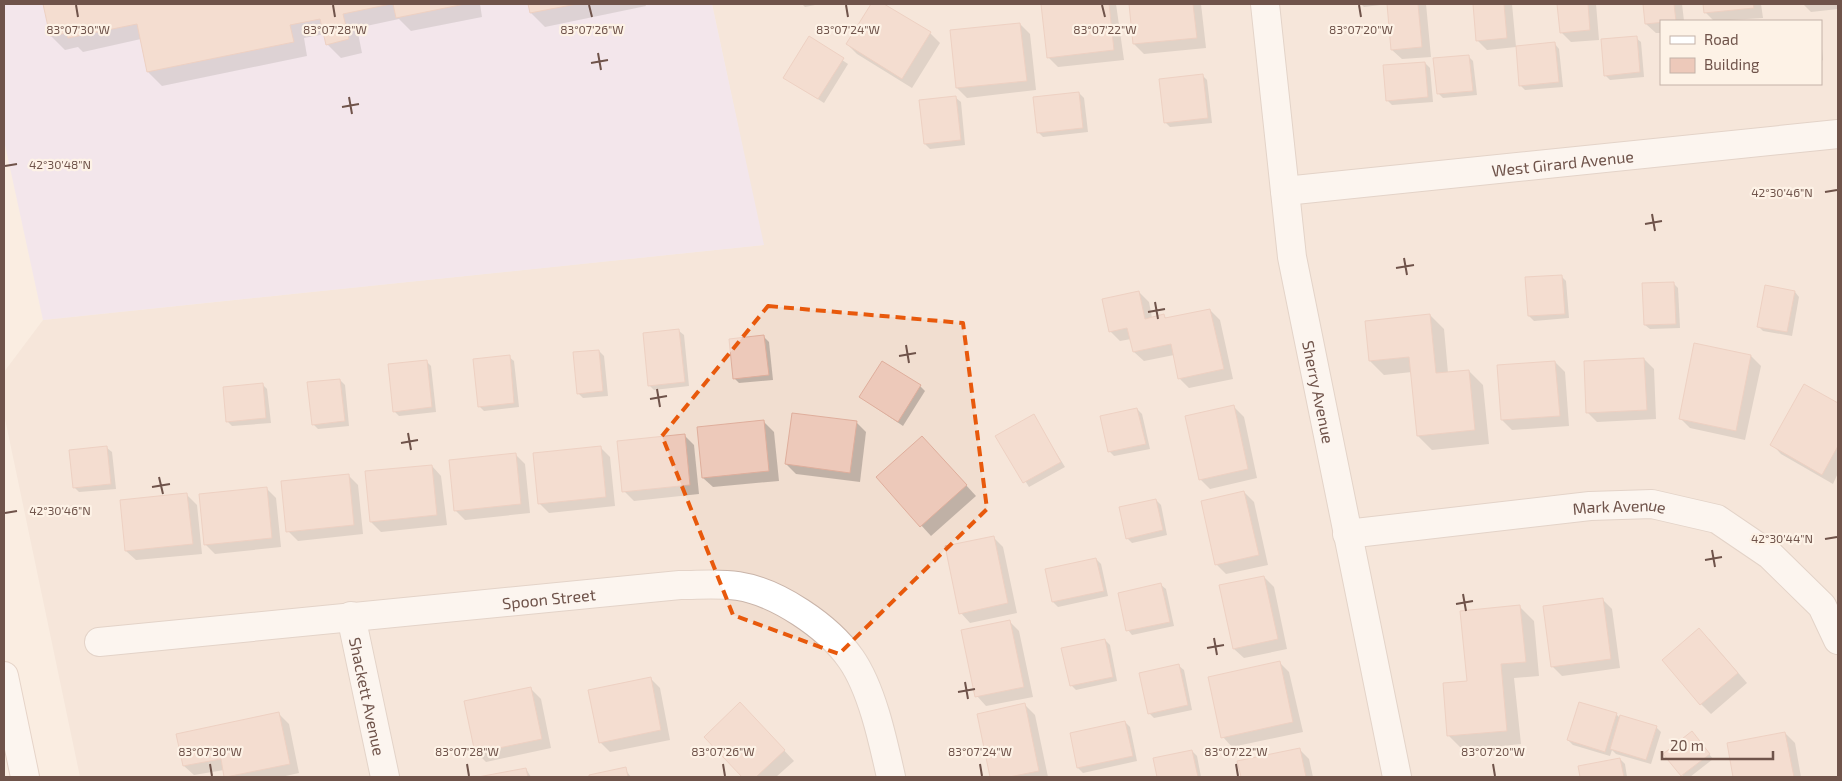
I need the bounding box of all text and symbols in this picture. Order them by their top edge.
legend [1660,20,1822,85]
text: 83°07'30"W [46,22,110,36]
text: 83°07'28"W [303,22,367,36]
text: 83°07'26"W [560,22,624,36]
text: 83°07'24"W [816,22,880,36]
text: 83°07'22"W [1073,22,1137,36]
text: 83°07'20"W [1329,22,1393,36]
text: Road [1704,30,1739,48]
text: Building [1704,55,1760,73]
street label: West Girard Avenue [1491,146,1635,179]
text: 42°30'48"N [29,157,91,171]
text: 42°30'46"N [1751,185,1813,199]
street label: Sherry Avenue [1300,339,1339,445]
street label: Mark Avenue [1571,494,1668,517]
text: 42°30'46"N [29,503,91,517]
text: 42°30'44"N [1751,531,1813,545]
street label: Spoon Street [501,584,596,612]
street label: Shackett Avenue [346,635,390,757]
scale bar [1662,728,1773,760]
text: 20 m [1670,736,1704,754]
text: 83°07'30"W [178,744,242,758]
text: 83°07'28"W [435,744,499,758]
text: 83°07'26"W [691,744,755,758]
text: 83°07'24"W [948,744,1012,758]
text: 83°07'22"W [1204,744,1268,758]
text: 83°07'20"W [1461,744,1525,758]

